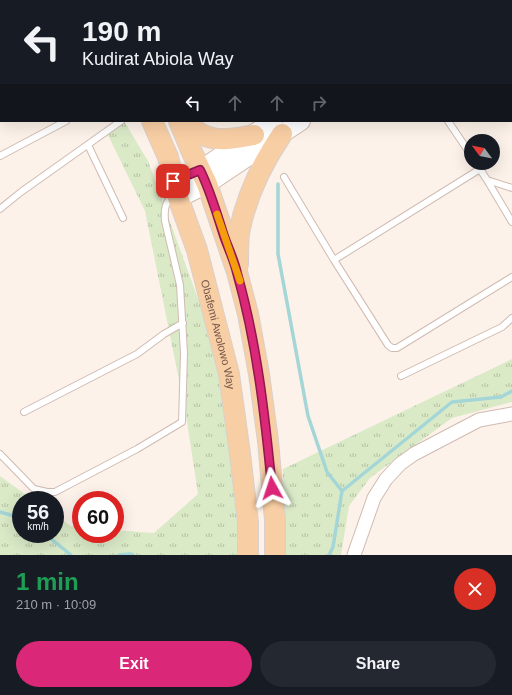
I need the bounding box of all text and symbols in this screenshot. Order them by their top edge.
icon: left [16,16,68,68]
text: 190 m [82,16,161,47]
text: Kudirat Abiola Way [82,49,233,69]
icon: left [182,92,204,114]
icon: ahead [224,92,246,114]
icon: ahead [266,92,288,114]
icon: right [308,92,330,114]
north arrow [464,134,500,170]
map controls [464,134,500,170]
pin [156,164,190,198]
icon: arrive [162,170,184,192]
street label: Obafemi Awolowo Way [199,278,237,390]
position arrow [251,467,293,509]
speed limit sign: 60 [72,491,124,543]
text: 56 [27,501,49,523]
text: km/h [27,521,49,532]
text: 1 min [16,568,79,595]
button: close [454,568,496,610]
text: 210 m · 10:09 [16,597,96,612]
button: Exit [16,641,252,687]
button: Share [260,641,496,687]

